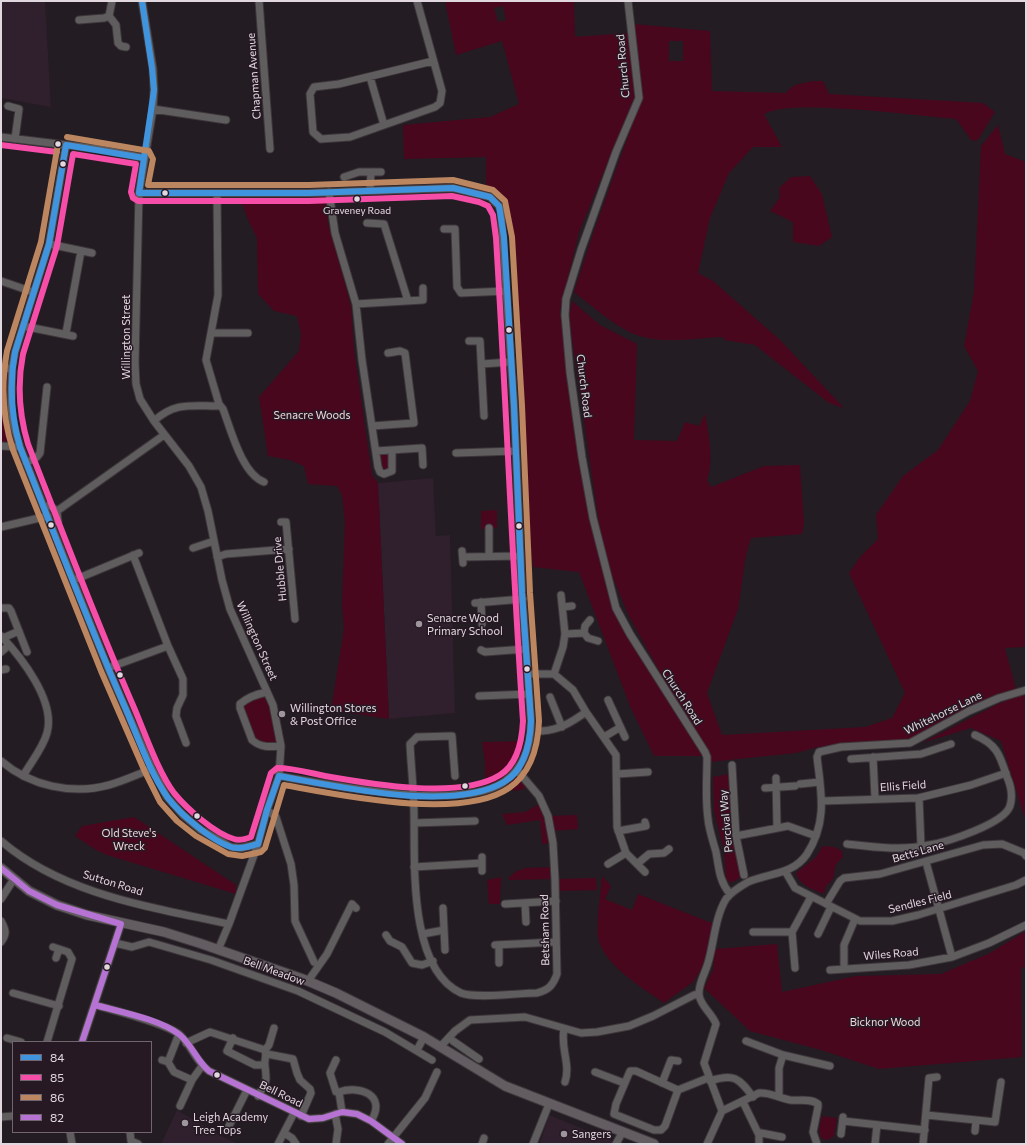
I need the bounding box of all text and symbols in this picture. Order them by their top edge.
street label: Chapman Avenue [244,32,264,120]
street label: Church Road [614,34,632,98]
unlabelled marker [53,139,63,149]
unlabelled marker [58,159,68,169]
unlabelled marker [160,188,170,198]
marker: Graveney Road [352,194,362,204]
place label: Graveney Road [323,205,391,217]
street label: Willington Street [119,294,133,380]
unlabelled marker [504,325,514,335]
street label: Church Road [574,354,594,418]
park label: Senacre Woods [274,408,350,422]
unlabelled marker [46,520,56,530]
unlabelled marker [514,521,524,531]
street label: Hubble Drive [271,536,289,602]
street label: Willington Street [234,599,280,683]
place label: Senacre Wood Primary School [427,611,503,637]
marker: Senacre Wood Primary School [414,619,424,629]
unlabelled marker [522,664,532,674]
street label: Church Road [659,667,705,727]
unlabelled marker [115,670,125,680]
street label: Whitehorse Lane [902,688,984,738]
place label: Willington Stores & Post Office [290,701,376,727]
marker: Willington Stores & Post Office [277,709,287,719]
street label: Ellis Field [880,778,926,794]
unlabelled marker [460,781,470,791]
street label: Percival Way [717,789,735,853]
unlabelled marker [192,811,202,821]
park label: Old Steve's Wreck [101,826,157,852]
street label: Betts Lane [891,838,945,866]
street label: Sutton Road [81,868,145,898]
street label: Sendles Field [887,888,953,916]
street label: Betsham Road [538,894,552,966]
street label: Wiles Road [863,945,919,963]
street label: Bell Meadow [242,954,306,988]
unlabelled marker [102,962,112,972]
park label: Bicknor Wood [850,1015,920,1029]
legend [12,1041,152,1133]
text: 84 [50,1050,64,1064]
text: 85 [50,1070,64,1084]
unlabelled marker [212,1070,222,1080]
street label: Bell Road [257,1078,305,1110]
text: 86 [50,1090,65,1104]
text: 82 [50,1110,64,1124]
place label: Leigh Academy Tree Tops [193,1110,268,1136]
marker: Leigh Academy Tree Tops [180,1118,190,1128]
place label: Sangers [572,1127,611,1141]
marker: Sangers [559,1129,569,1139]

